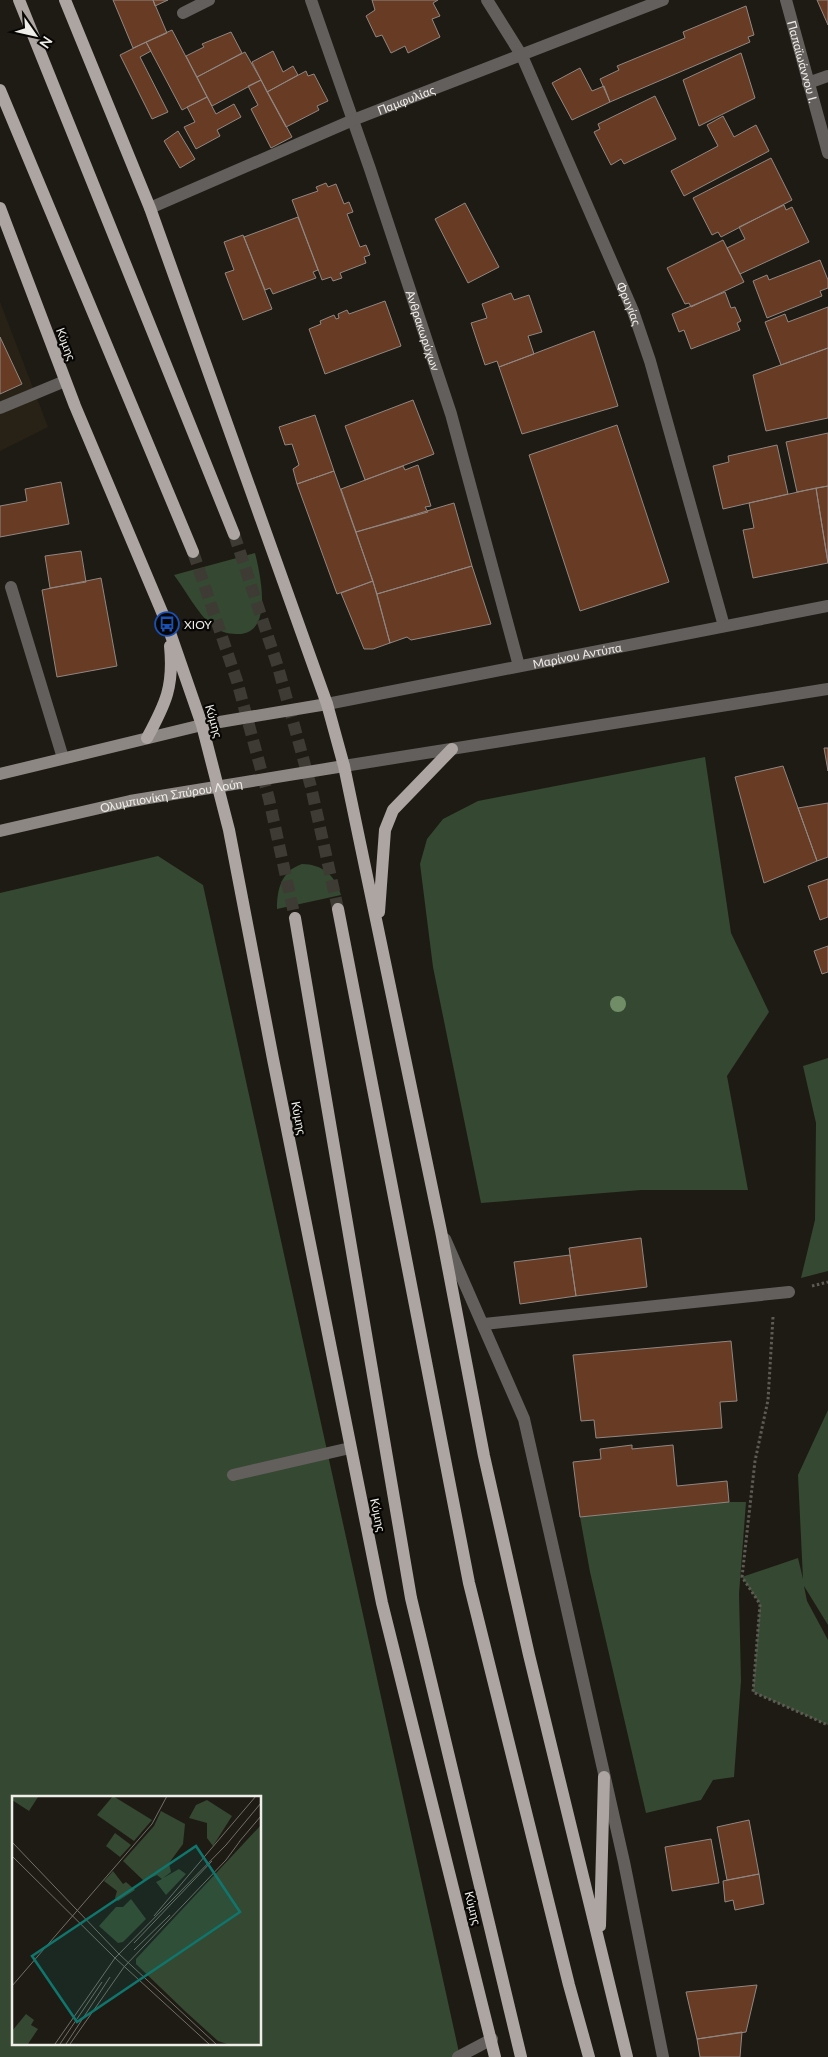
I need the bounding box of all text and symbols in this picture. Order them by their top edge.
north arrow [10,10,60,60]
street label: Παπαϊωάννου Ι. [784,19,821,105]
text: N [36,33,56,52]
street label: Παμφυλίας [375,81,437,117]
street label: Φρυγίας [614,280,645,328]
street label: Ανθρακωρύχων [403,288,444,373]
street label: Κύμης [53,325,79,363]
bus stop icon: ΧΙΟΥ [154,611,180,637]
place label: ΧΙΟΥ [184,617,212,632]
street label: Μαρίνου Αντύπα [531,639,624,671]
street label: Κύμης [202,703,226,740]
street label: Ολυμπιονίκη Σπύρου Λούη [98,775,244,815]
street label: Κύμης [288,1100,310,1137]
street label: Κύμης [367,1497,389,1534]
inset map [12,1796,261,2044]
street label: Κύμης [462,1890,484,1927]

